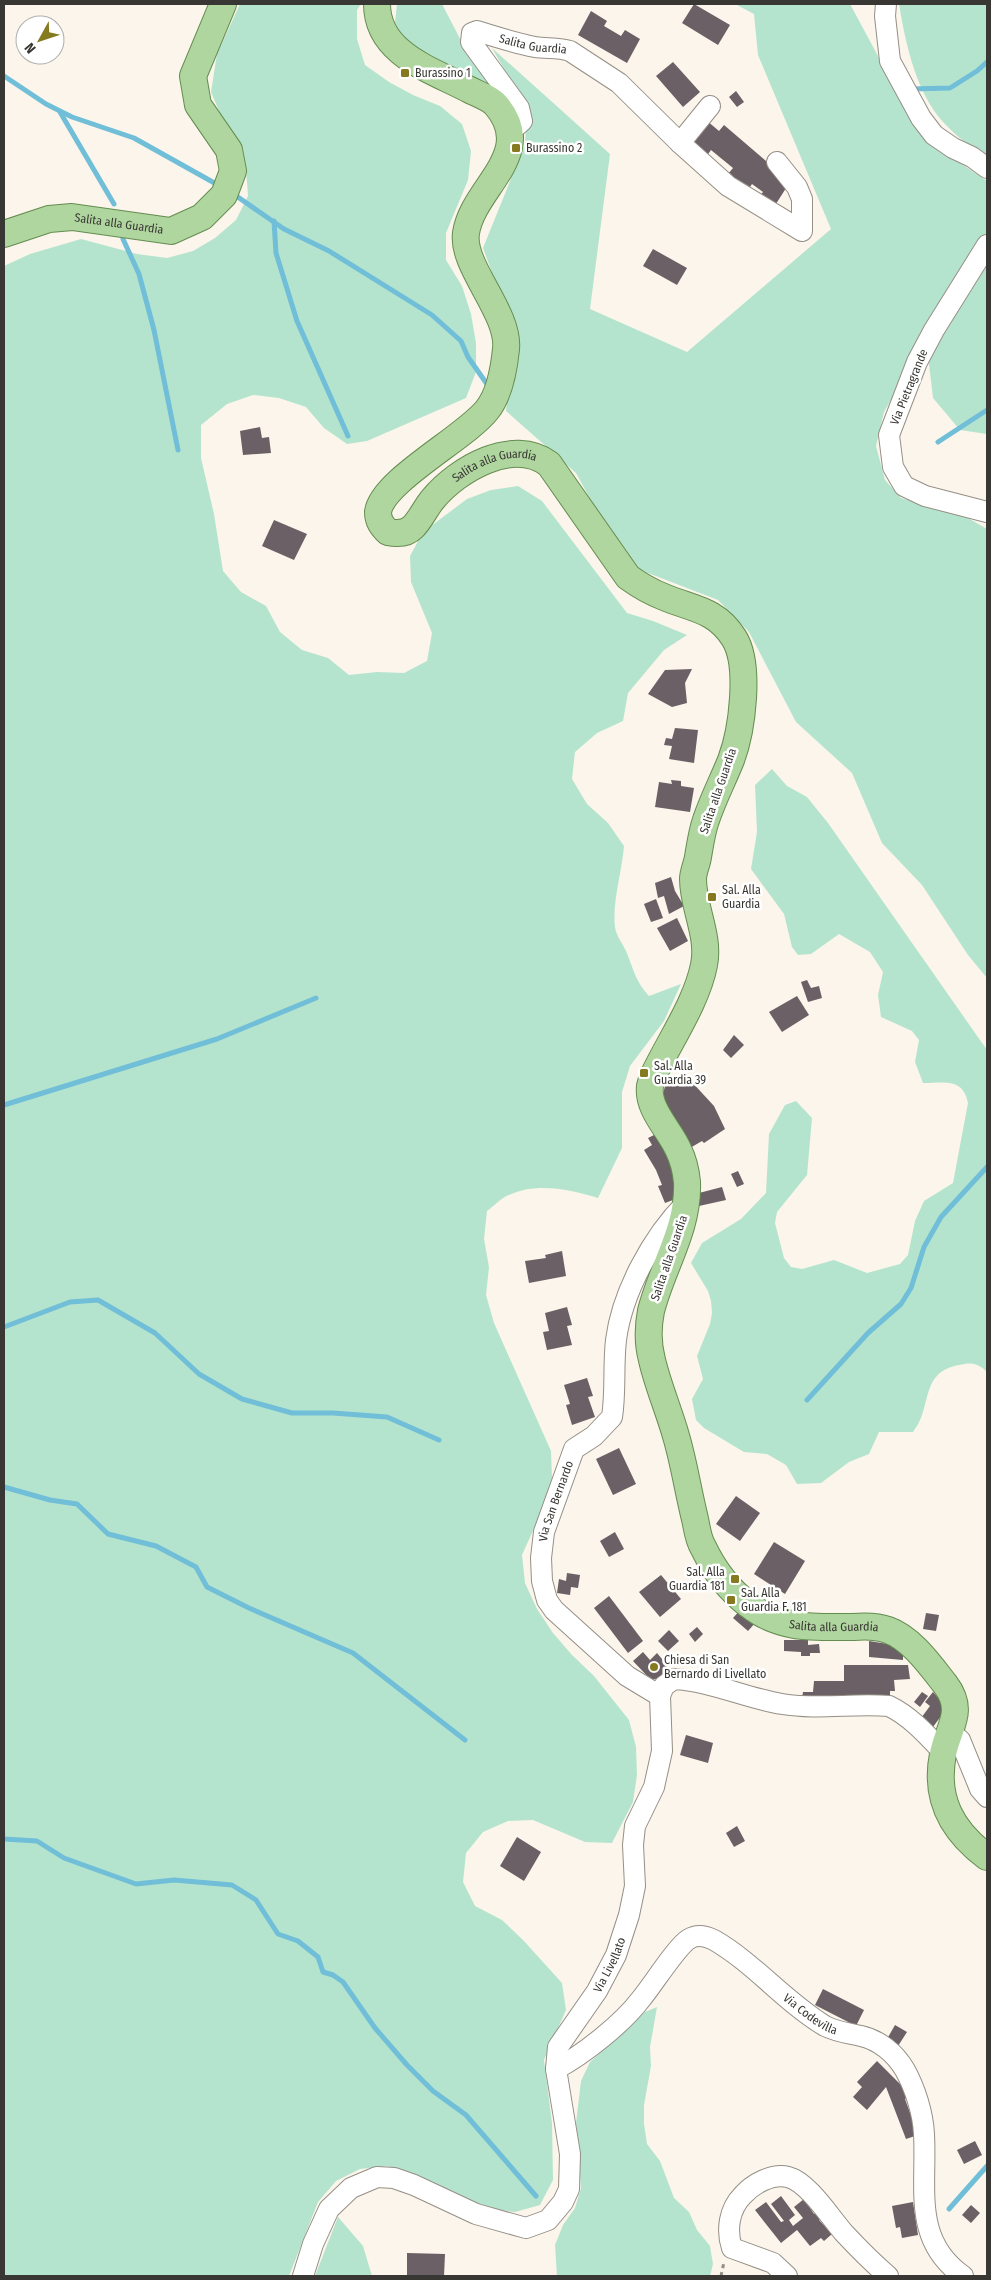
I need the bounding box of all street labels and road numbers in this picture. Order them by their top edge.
street label: Salita Guardia [497,31,568,57]
street label: Salita alla Guardia [74,210,164,237]
street label: Via Pietragrande [887,347,931,427]
street label: Salita alla Guardia [449,447,539,485]
street label: Salita alla Guardia [697,746,739,836]
street label: Salita alla Guardia [648,1213,690,1303]
street label: Via San Bernardo [536,1459,576,1542]
street label: Salita alla Guardia [788,1617,880,1634]
street label: Via Livellato [590,1935,628,1995]
street label: Via Codevilla [780,1991,839,2037]

